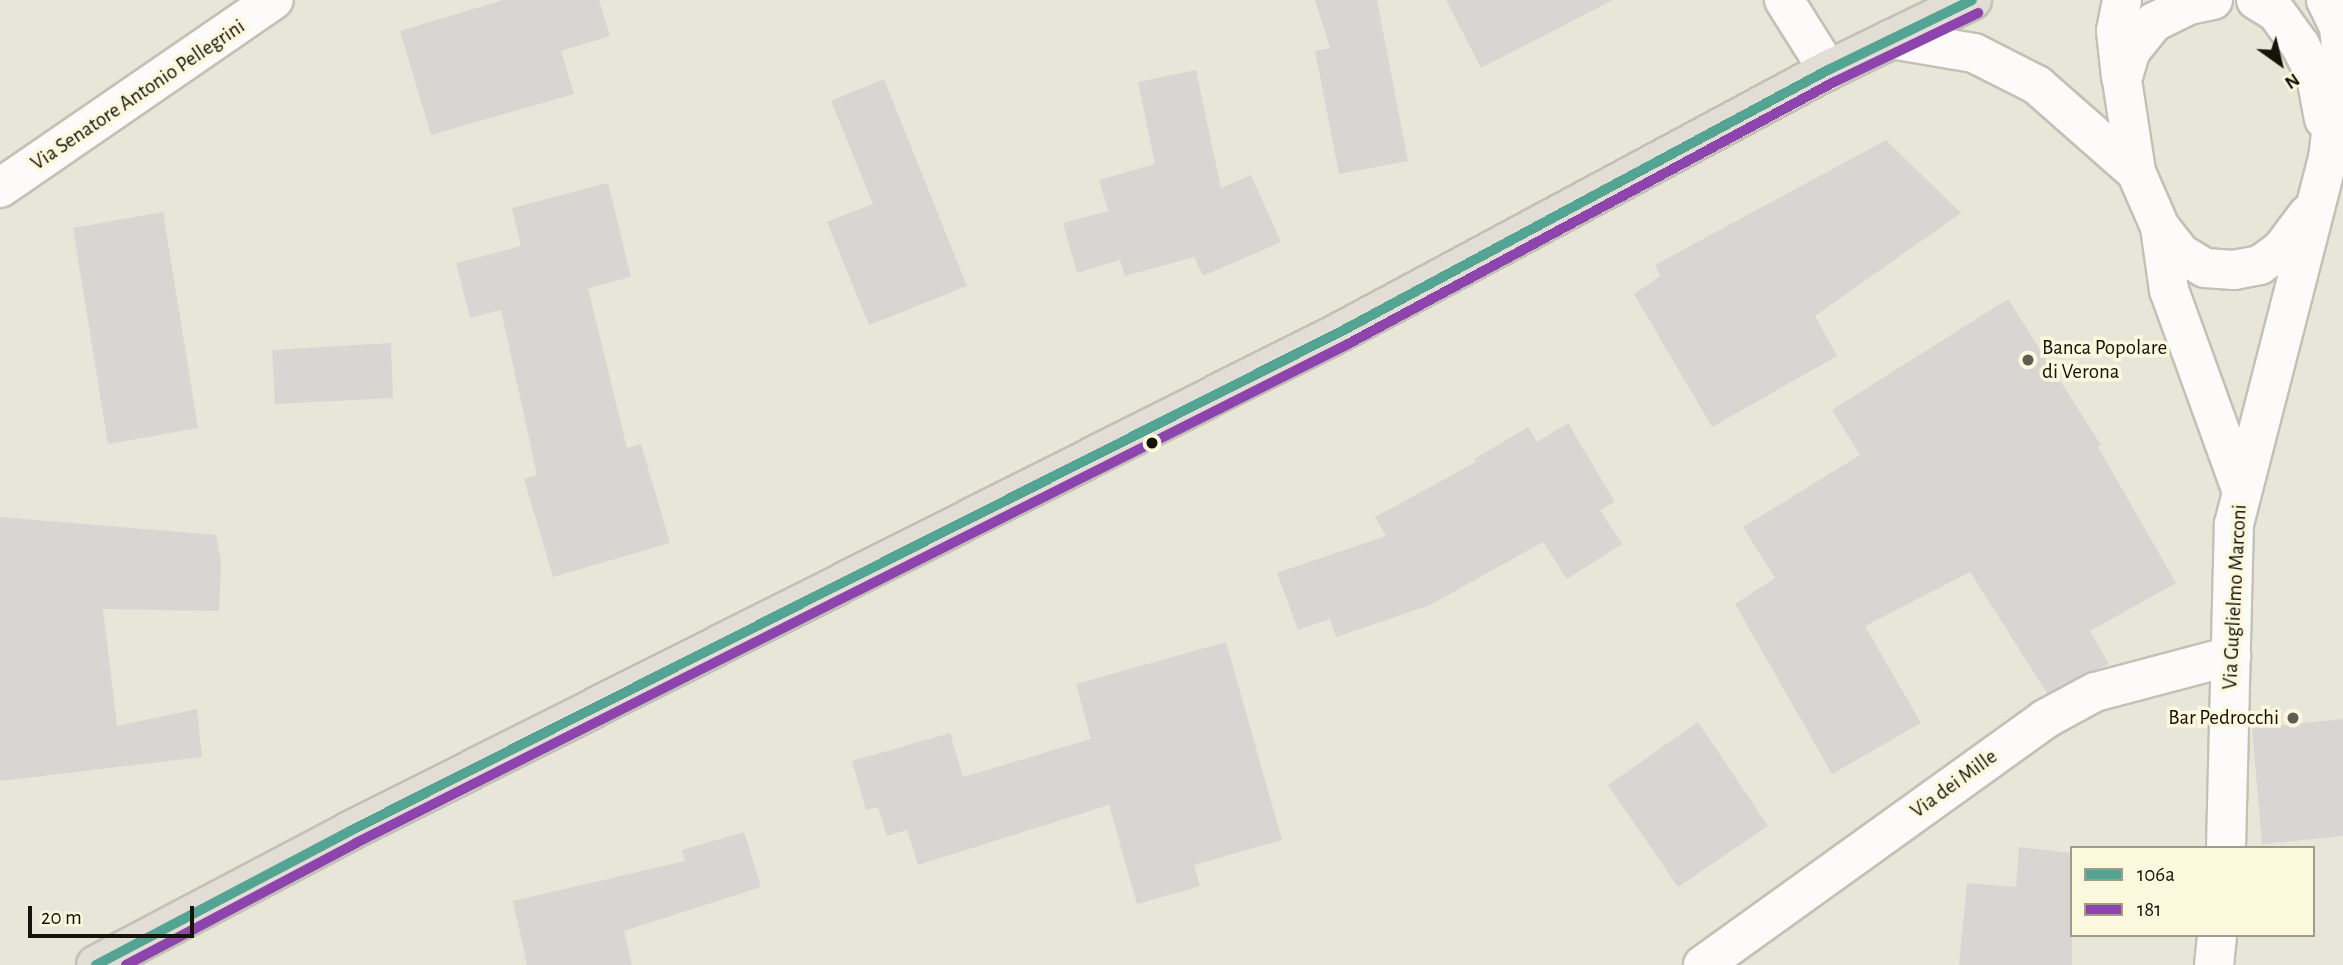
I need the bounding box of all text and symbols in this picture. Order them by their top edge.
street label: Via Senatore Antonio Pellegrini [26,14,250,176]
north arrow [2245,28,2315,98]
text: N [2281,69,2303,92]
place label: Banca Popolare di Verona [2042,335,2167,385]
marker: Banca Popolare di Verona [2020,352,2036,368]
unlabelled marker [1145,436,1159,450]
street label: Via Guglielmo Marconi [2218,504,2252,690]
place label: Bar Pedrocchi [2168,705,2279,731]
marker: Bar Pedrocchi [2285,710,2301,726]
street label: Via dei Mille [1906,744,2002,824]
legend [2070,846,2315,937]
text: 106a [2137,864,2175,885]
scale bar [32,892,198,936]
text: 181 [2137,899,2161,920]
text: 20 m [41,907,82,928]

